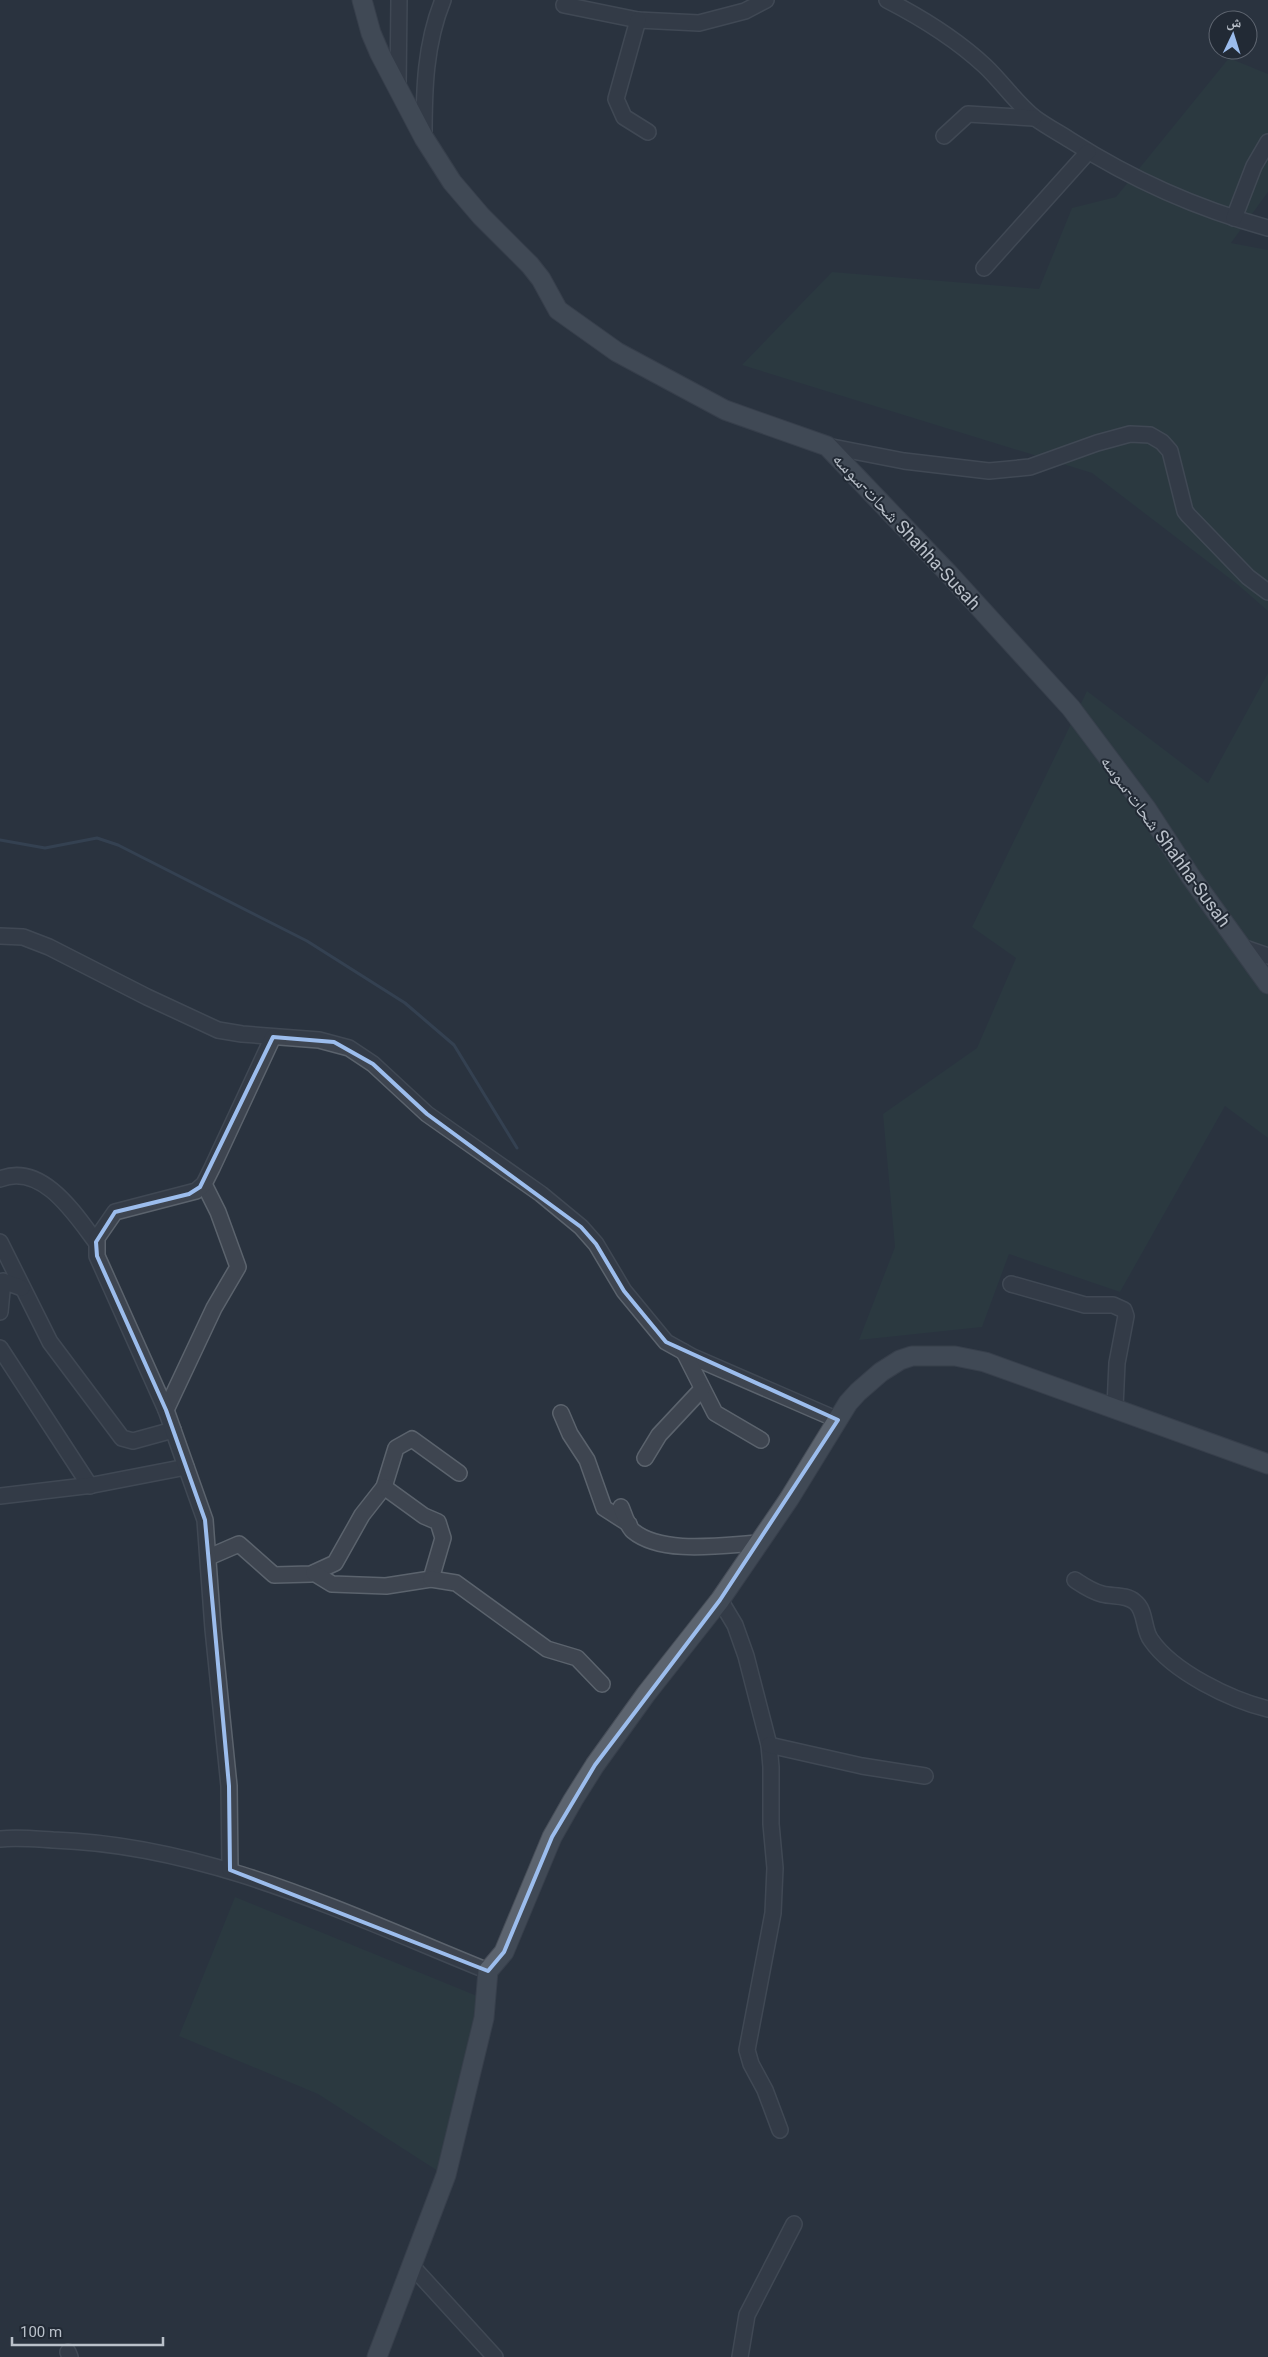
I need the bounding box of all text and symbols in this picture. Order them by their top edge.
north arrow [1208,10,1258,60]
text: ش [1226,14,1242,32]
street label: شحات-سوسه Shahha-Susah [829,448,985,614]
street label: شحات-سوسه Shahha-Susah [1097,751,1235,931]
scale bar [12,2314,164,2346]
text: 100 m [20,2323,62,2341]

